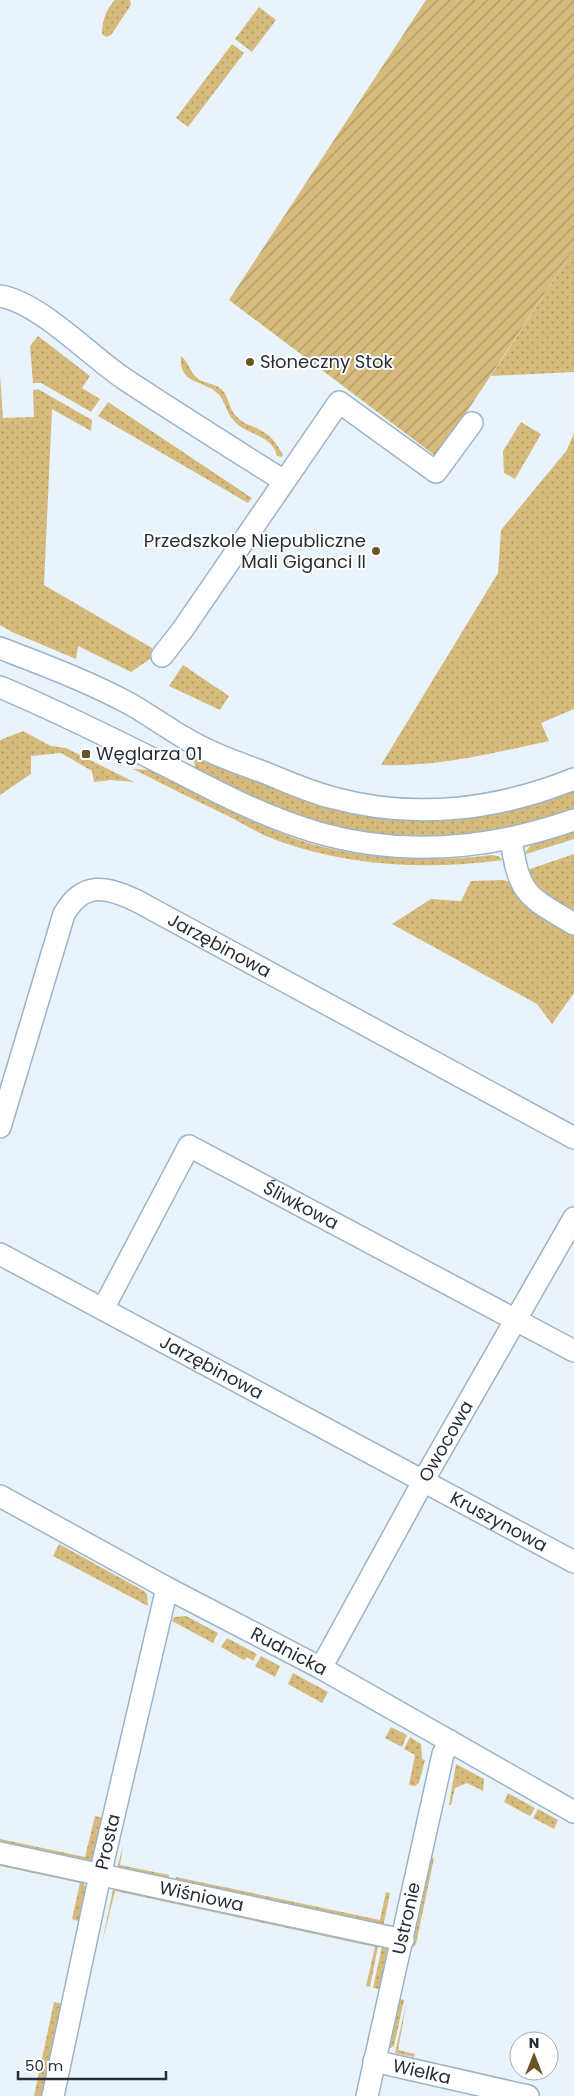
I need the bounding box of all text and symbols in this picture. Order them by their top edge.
place label: Słoneczny Stok [260,349,393,374]
marker: Słoneczny Stok [244,356,256,368]
place label: Przedszkole Niepubliczne Mali Giganci II [144,528,366,574]
marker: Przedszkole Niepubliczne Mali Giganci II [370,545,382,557]
place label: Węglarza 01 [96,741,202,766]
marker: Węglarza 01 [80,748,92,760]
street label: Jarzębinowa [163,907,276,983]
street label: Śliwkowa [259,1175,343,1235]
street label: Jarzębinowa [155,1329,268,1405]
street label: Owocowa [412,1396,479,1486]
street label: Kruszynowa [446,1485,552,1557]
street label: Rudnicka [247,1621,332,1681]
street label: Prosta [89,1811,126,1872]
street label: Wiśniowa [157,1875,246,1917]
street label: Ustronie [386,1880,426,1957]
north arrow [509,2031,559,2081]
text: N [529,2033,539,2053]
scale bar [18,2048,165,2080]
street label: Wielka [390,2053,453,2090]
text: 50 m [25,2055,63,2076]

